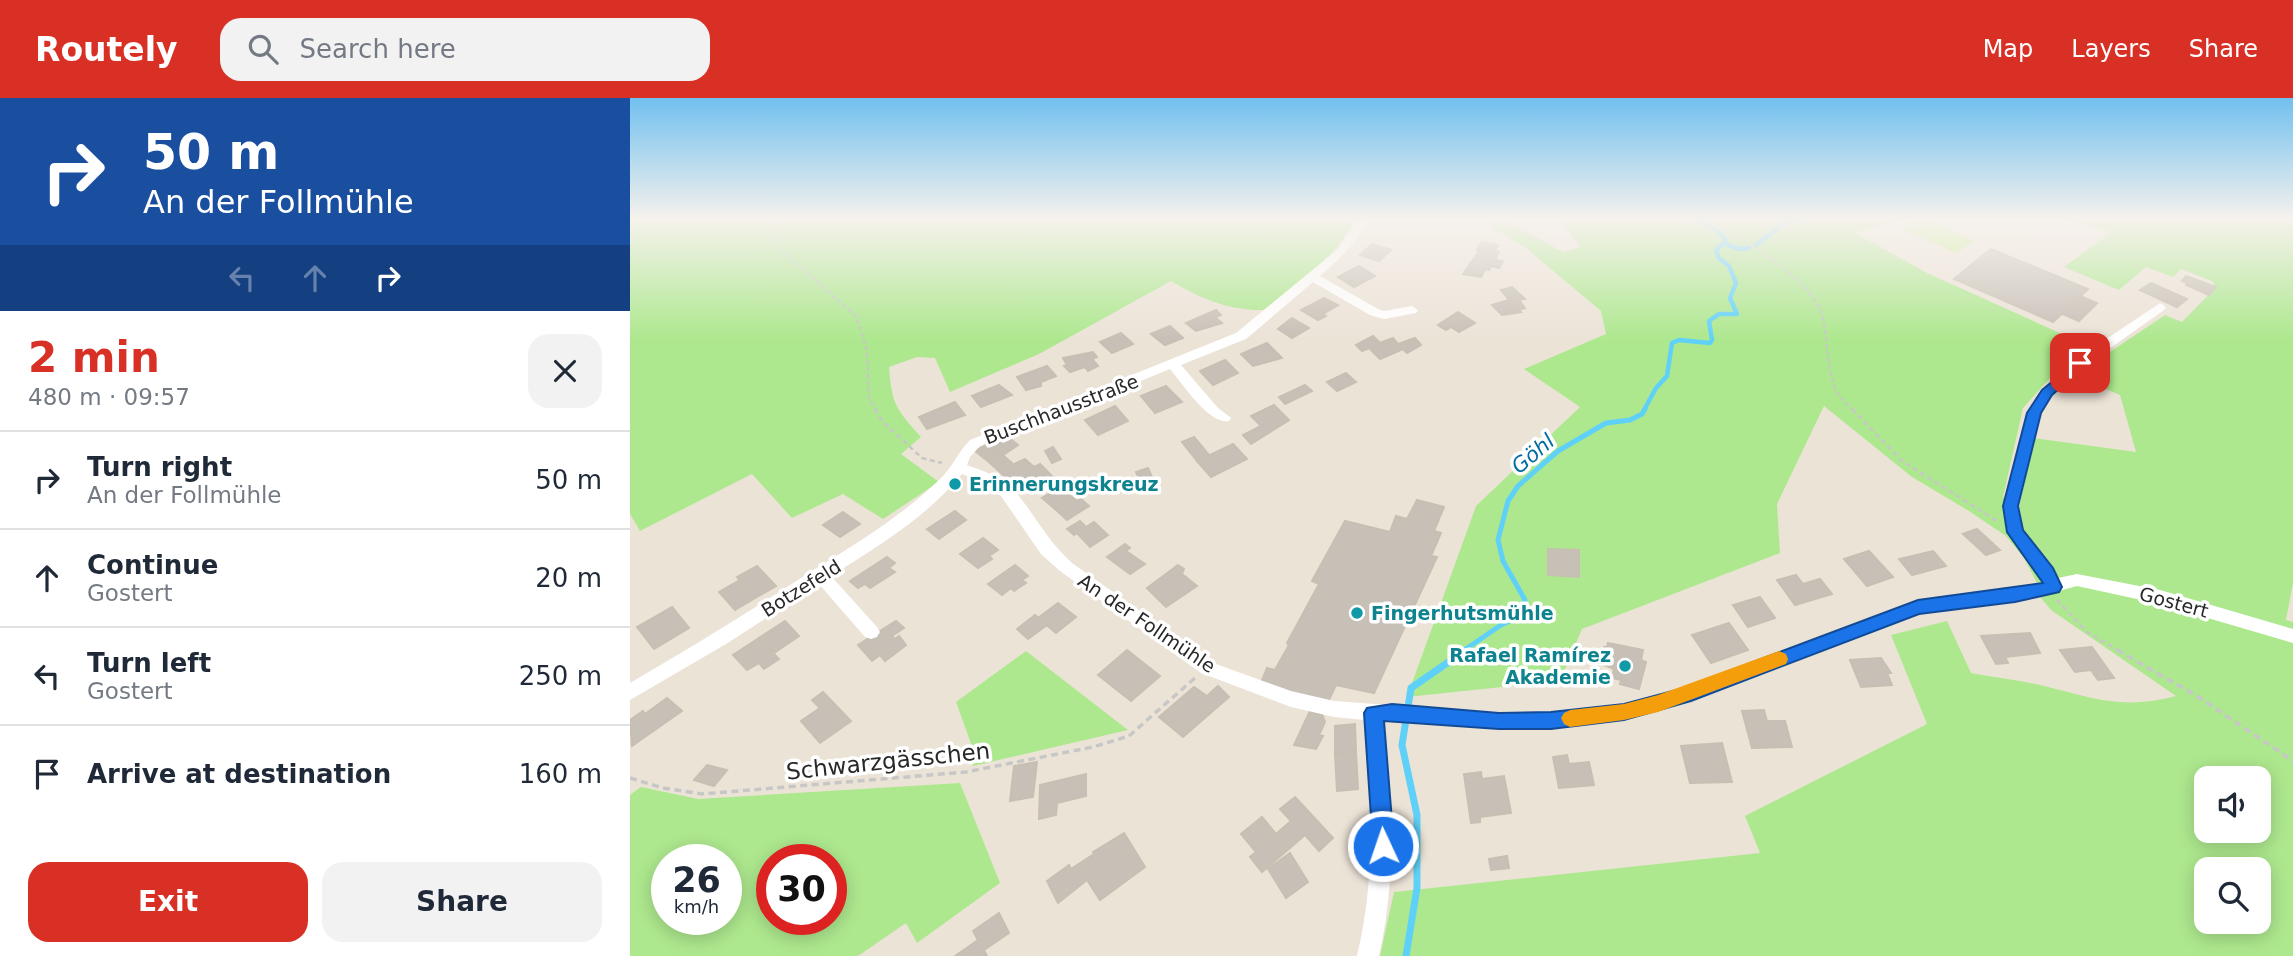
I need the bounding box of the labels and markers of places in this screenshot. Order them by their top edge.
pin [2050,333,2110,393]
place label: Erinnerungskreuz [969,473,1159,495]
marker: Erinnerungskreuz [947,476,963,492]
place label: Fingerhutsmühle [1371,602,1554,624]
marker: Fingerhutsmühle [1349,605,1365,621]
place label: Rafael Ramírez Akademie [1449,644,1611,688]
marker: Rafael Ramírez Akademie [1617,658,1633,674]

